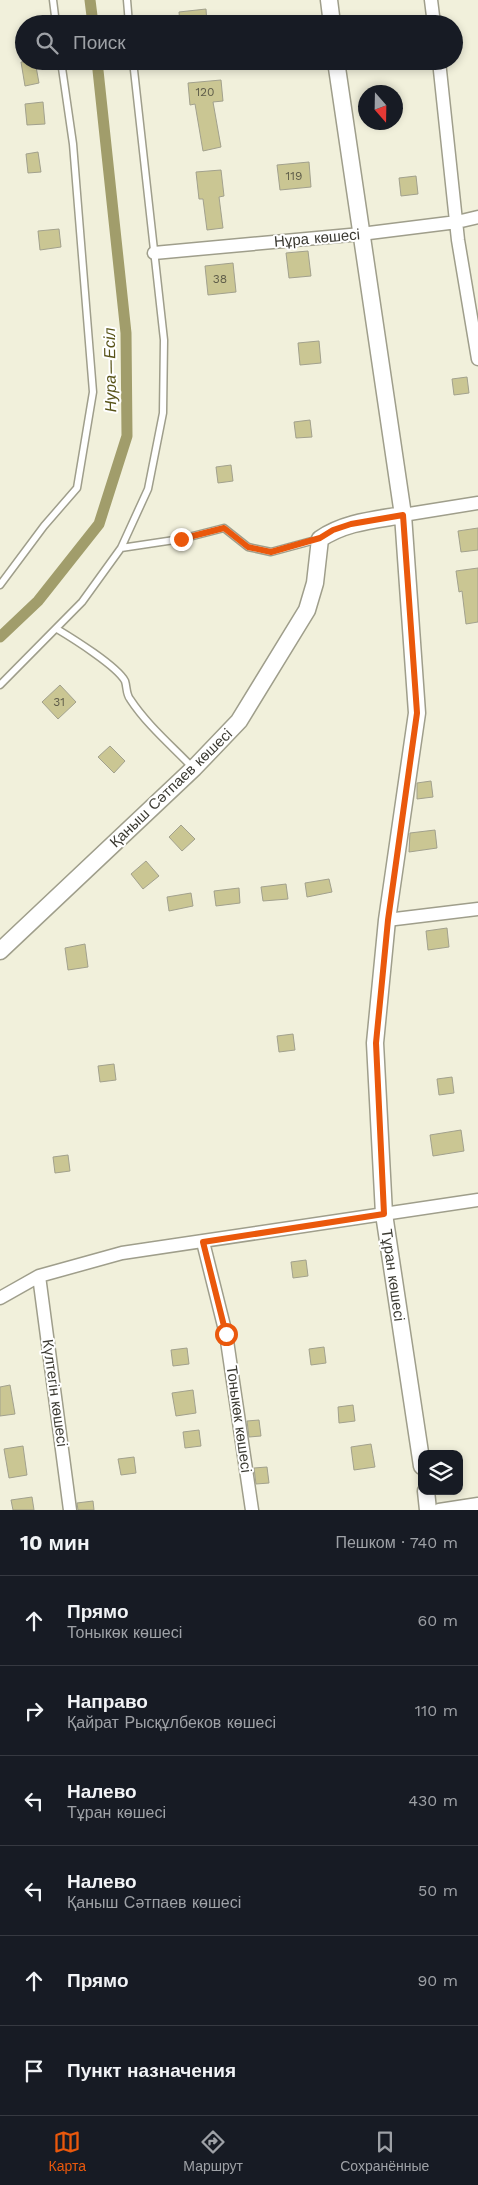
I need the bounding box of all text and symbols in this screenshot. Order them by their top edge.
search box [15,15,463,70]
icon: search [33,29,61,57]
text: Поиск [73,31,126,54]
house number: 120 [195,85,215,99]
north arrow [358,85,403,130]
house number: 119 [286,169,302,183]
street label: Нұра көшесі [273,225,361,251]
house number: 38 [213,272,227,286]
water label: Нура—Есіл [100,327,120,413]
route end [170,528,193,551]
house number: 31 [53,695,65,709]
street label: Қаныш Сәтпаев көшесі [106,725,236,851]
street label: Тұран көшесі [378,1228,408,1322]
route start [215,1323,238,1346]
street label: Күлтегін көшесі [39,1338,71,1448]
street label: Тоныкөк көшесі [223,1364,255,1474]
map controls [418,1450,463,1495]
button: layers [418,1450,463,1495]
text: 10 мин [20,1530,90,1555]
text: Пешком · 740 m [335,1533,458,1552]
text: Прямо [67,1600,129,1623]
icon: ahead [20,1607,48,1635]
text: 60 m [418,1611,458,1630]
text: Тоныкөк көшесі [67,1623,182,1642]
text: Направо [67,1690,148,1713]
icon: right [20,1697,48,1725]
text: 110 m [415,1701,458,1720]
text: Қайрат Рысқұлбеков көшесі [67,1713,276,1732]
text: Налево [67,1780,137,1803]
icon: left [20,1787,48,1815]
text: 430 m [408,1791,458,1810]
text: Тұран көшесі [67,1803,166,1822]
text: Налево [67,1870,137,1893]
icon: left [20,1877,48,1905]
text: 50 m [418,1881,458,1900]
text: Қаныш Сәтпаев көшесі [67,1893,241,1912]
icon: ahead [20,1967,48,1995]
text: Прямо [67,1969,129,1992]
text: 90 m [417,1971,458,1990]
icon: arrive [20,2057,48,2085]
text: Пункт назначения [67,2059,236,2082]
tab: Карта [49,2128,86,2174]
tab: Маршрут [183,2128,243,2174]
tab: Сохранённые [340,2128,429,2174]

